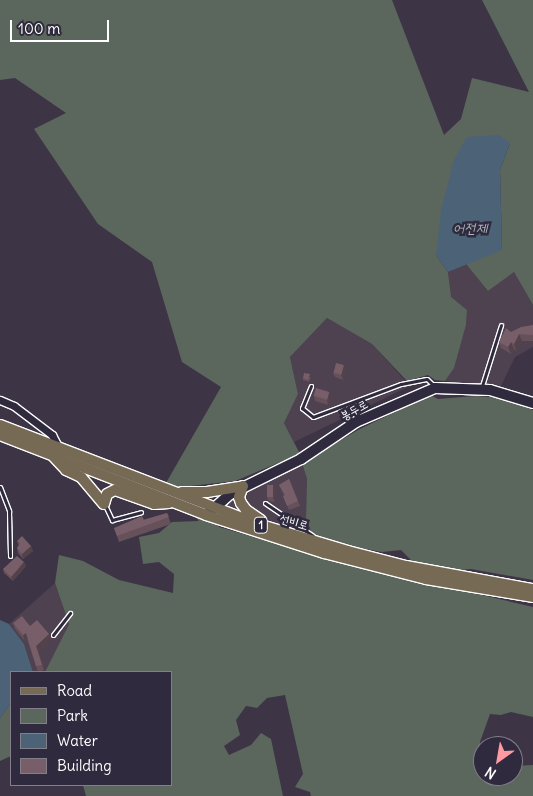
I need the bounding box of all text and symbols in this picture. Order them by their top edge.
scale bar [12,10,111,42]
text: 100 m [18,19,60,38]
water label: 어전제 [453,220,487,236]
street label: 봉두로 [338,397,370,423]
street label: 선비로 [278,511,310,533]
road number: 1 [254,516,268,534]
legend [10,671,172,786]
text: Road [57,681,92,700]
text: Park [57,706,88,725]
text: Water [57,731,98,750]
north arrow [473,736,523,786]
text: Building [57,756,112,775]
text: N [482,763,499,783]

